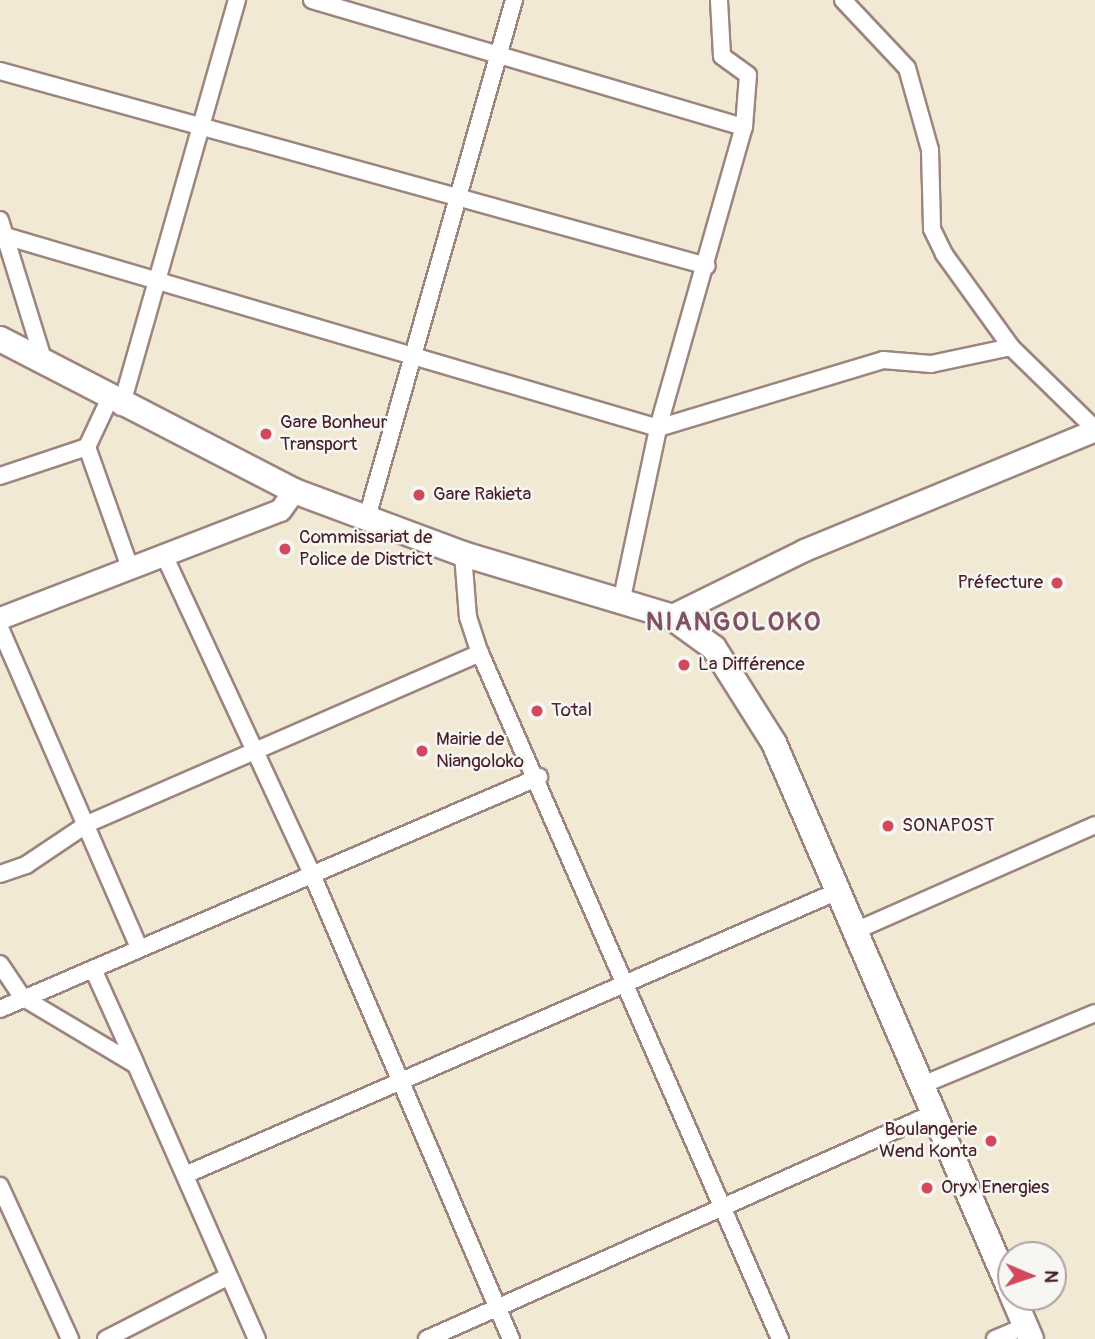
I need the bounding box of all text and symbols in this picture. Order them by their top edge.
place label: Gare Bonheur Transport [280,412,387,456]
marker: Gare Bonheur Transport [258,426,274,442]
place label: Gare Rakieta [433,484,531,506]
marker: Gare Rakieta [411,487,427,503]
place label: Commissariat de Police de District [299,527,433,571]
marker: Commissariat de Police de District [277,541,293,557]
place label: Préfecture [957,572,1043,594]
marker: Préfecture [1049,575,1065,591]
district label: NIANGOLOKO [647,607,821,639]
place label: La Différence [698,654,805,676]
marker: La Différence [676,657,692,673]
place label: Total [551,700,592,722]
marker: Total [529,703,545,719]
place label: Mairie de Niangoloko [436,729,524,773]
marker: Mairie de Niangoloko [414,743,430,759]
place label: SONAPOST [902,815,994,837]
marker: SONAPOST [880,818,896,834]
place label: Boulangerie Wend Konta [879,1119,977,1163]
marker: Boulangerie Wend Konta [983,1133,999,1149]
place label: Oryx Energies [941,1177,1049,1199]
marker: Oryx Energies [919,1180,935,1196]
north arrow [997,1241,1067,1311]
text: N [1039,1270,1063,1283]

